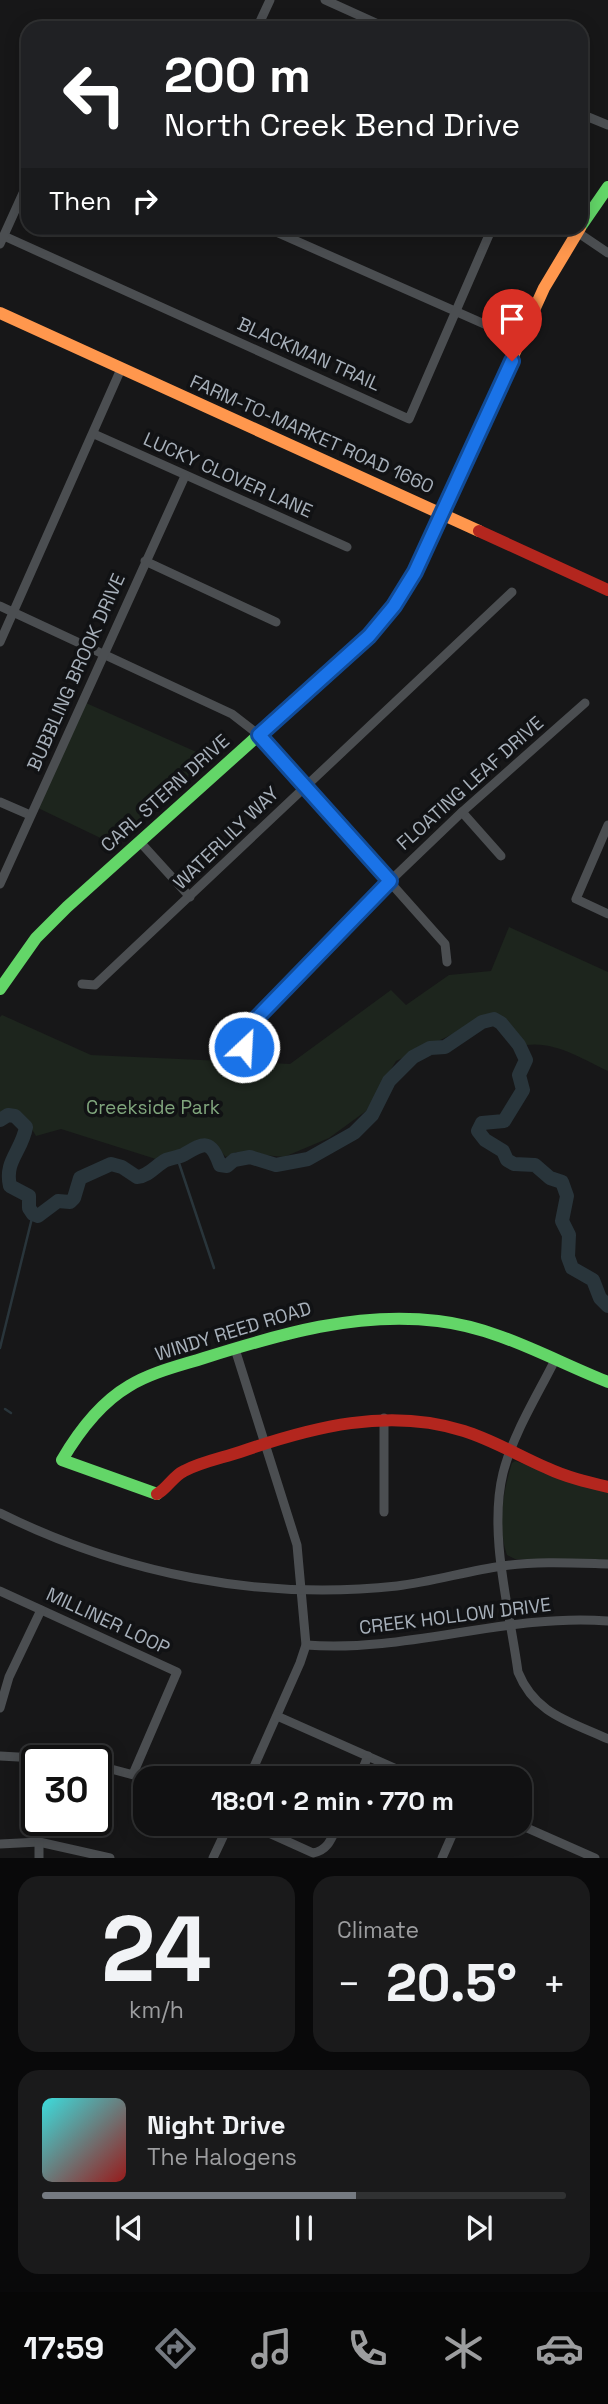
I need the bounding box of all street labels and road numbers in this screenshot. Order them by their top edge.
street label: BLACKMAN TRAIL [234,311,384,397]
street label: FARM-TO-MARKET ROAD 1660 [186,369,438,499]
street label: LUCKY CLOVER LANE [140,426,316,524]
street label: BUBBLING BROOK DRIVE [21,569,131,775]
street label: FLOATING LEAF DRIVE [391,710,549,856]
street label: CARL STERN DRIVE [95,729,235,857]
street label: WATERLILY WAY [168,781,285,895]
street label: WINDY REED ROAD [152,1295,314,1367]
street label: MILLINER LOOP [42,1581,174,1661]
street label: CREEK HOLLOW DRIVE [358,1592,552,1640]

